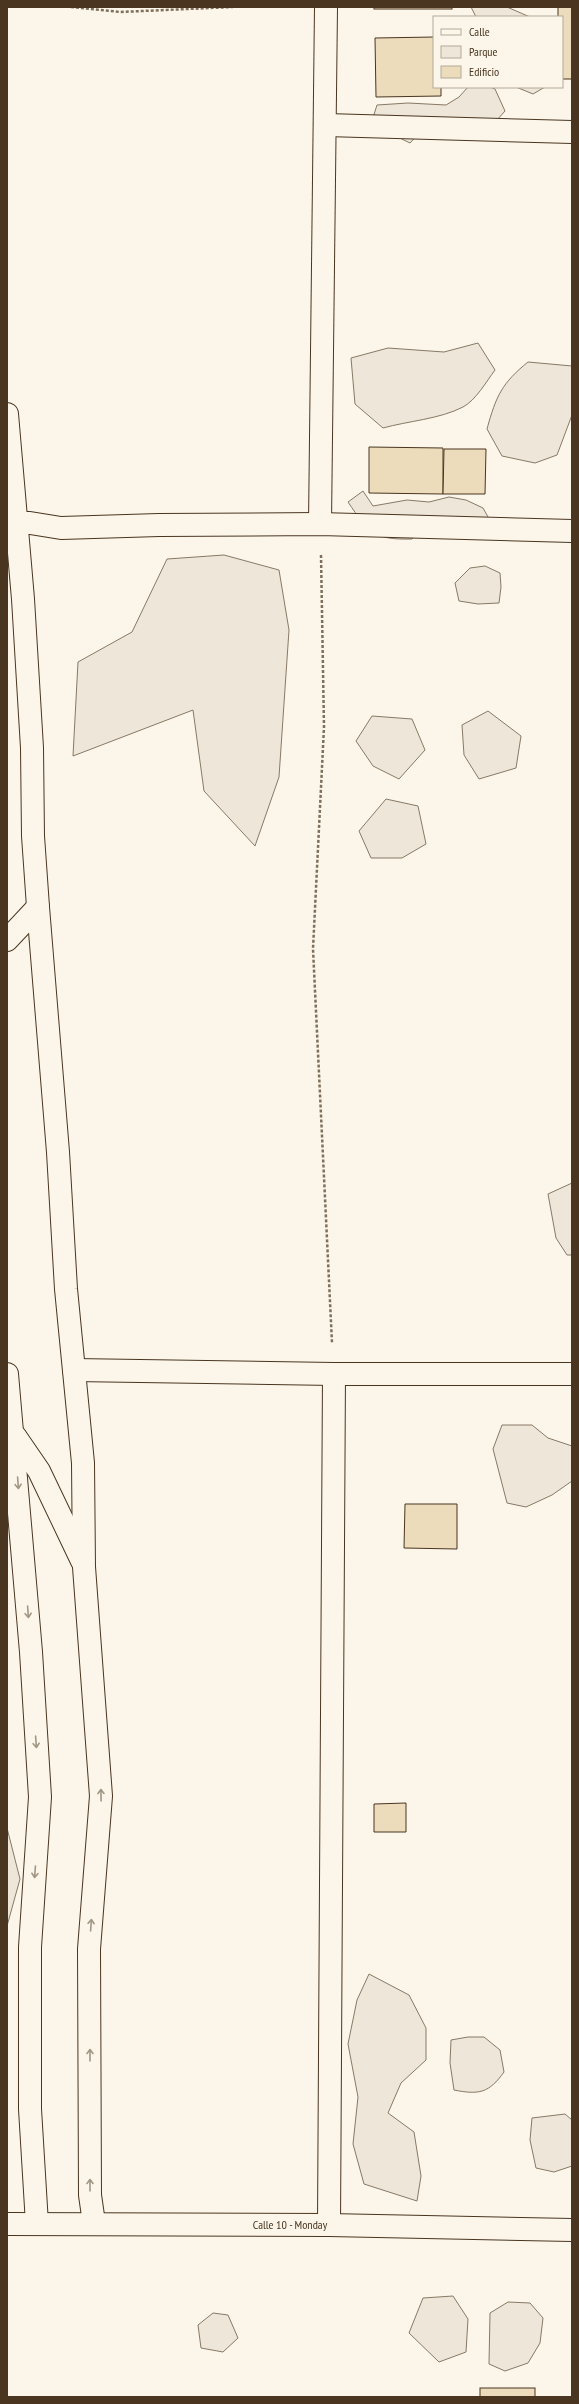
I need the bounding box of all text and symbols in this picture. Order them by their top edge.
legend [433,16,563,88]
text: Calle [469,24,490,39]
text: Parque [469,44,498,59]
text: Edificio [469,64,499,79]
one-way arrow [14,1476,21,1489]
one-way arrow [24,1605,31,1618]
one-way arrow [33,1735,40,1748]
one-way arrow [97,1789,105,1802]
one-way arrow [31,1865,38,1878]
one-way arrow [88,1919,95,1932]
one-way arrow [86,2049,94,2062]
one-way arrow [86,2179,94,2192]
street label: Calle 10 - Monday [253,2217,328,2232]

